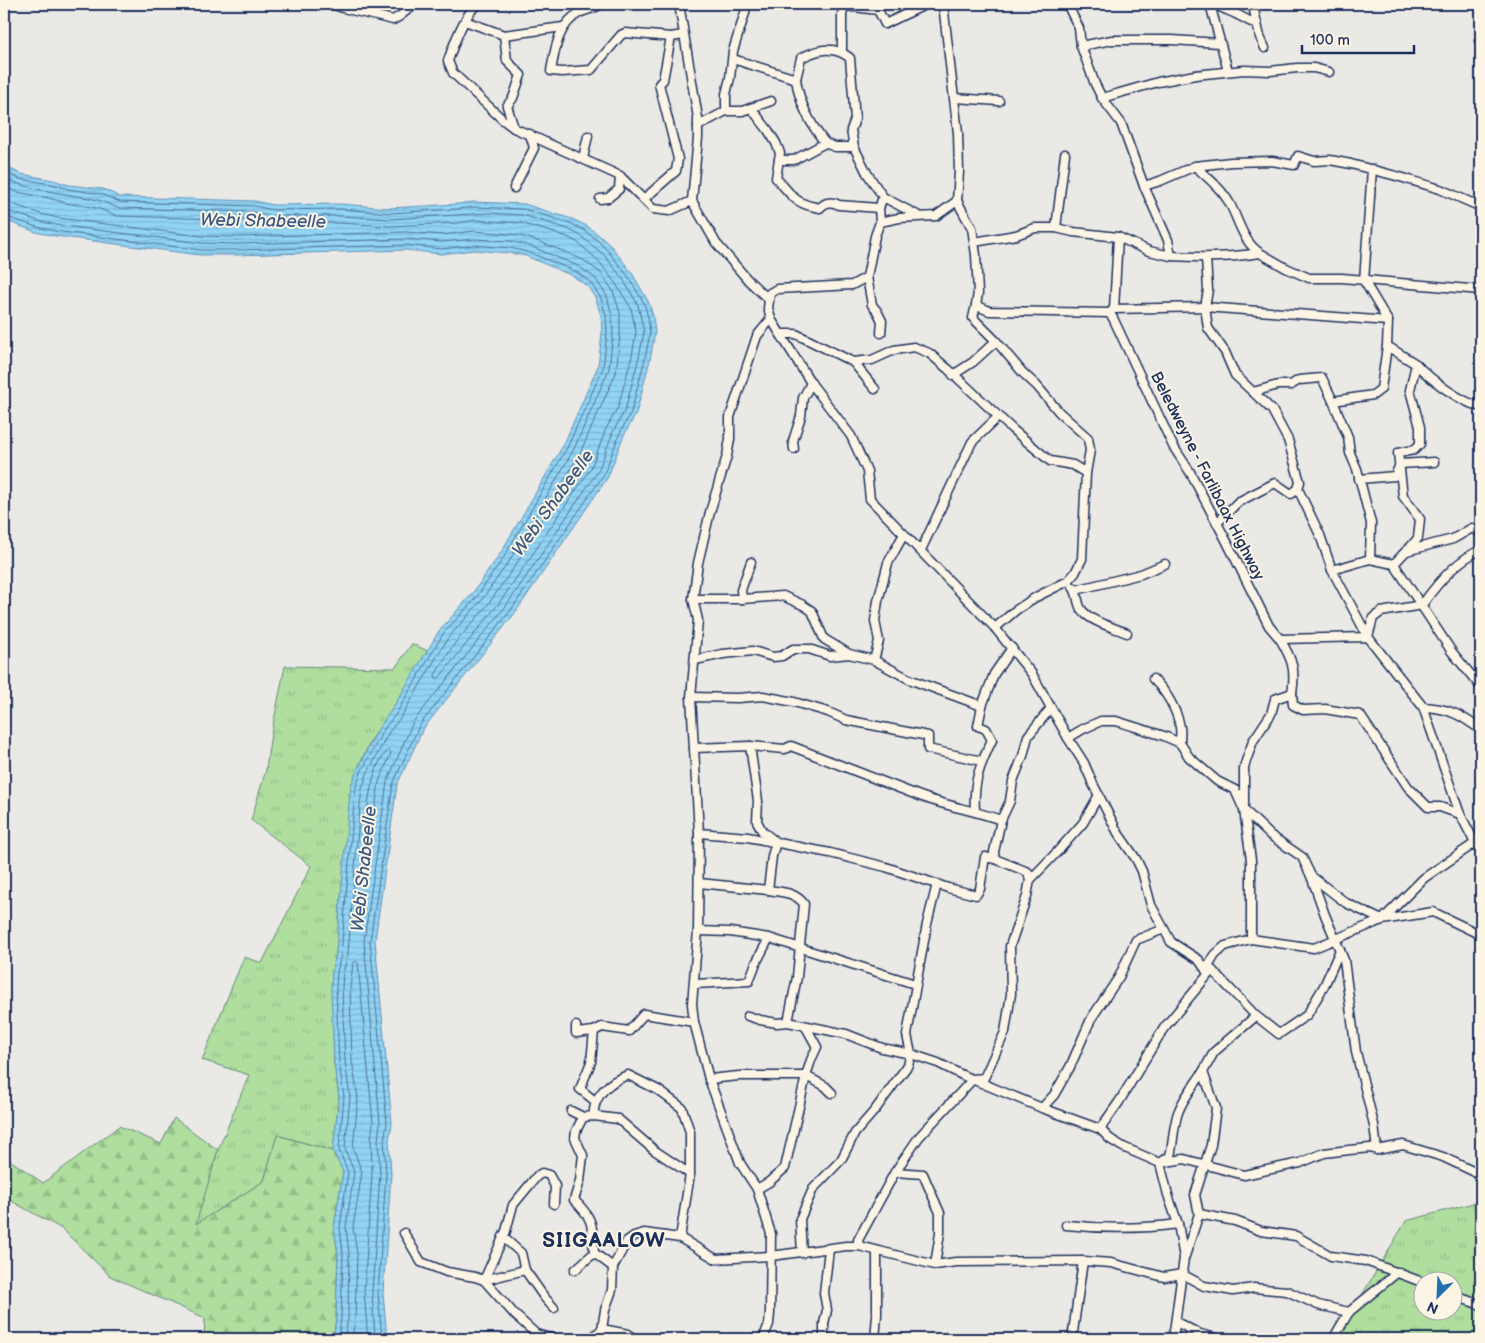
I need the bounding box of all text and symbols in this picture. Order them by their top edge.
scale bar [1302,22,1415,54]
text: 100 m [1310,31,1350,50]
water label: Webi Shabeelle [200,209,326,233]
street label: Beledweyne - Farlibaax Highway [1146,369,1268,584]
water label: Webi Shabeelle [507,446,599,560]
water label: Webi Shabeelle [347,805,381,933]
district label: SIIGAALOW [542,1228,666,1253]
north arrow [1412,1270,1462,1320]
text: N [1425,1298,1441,1317]

